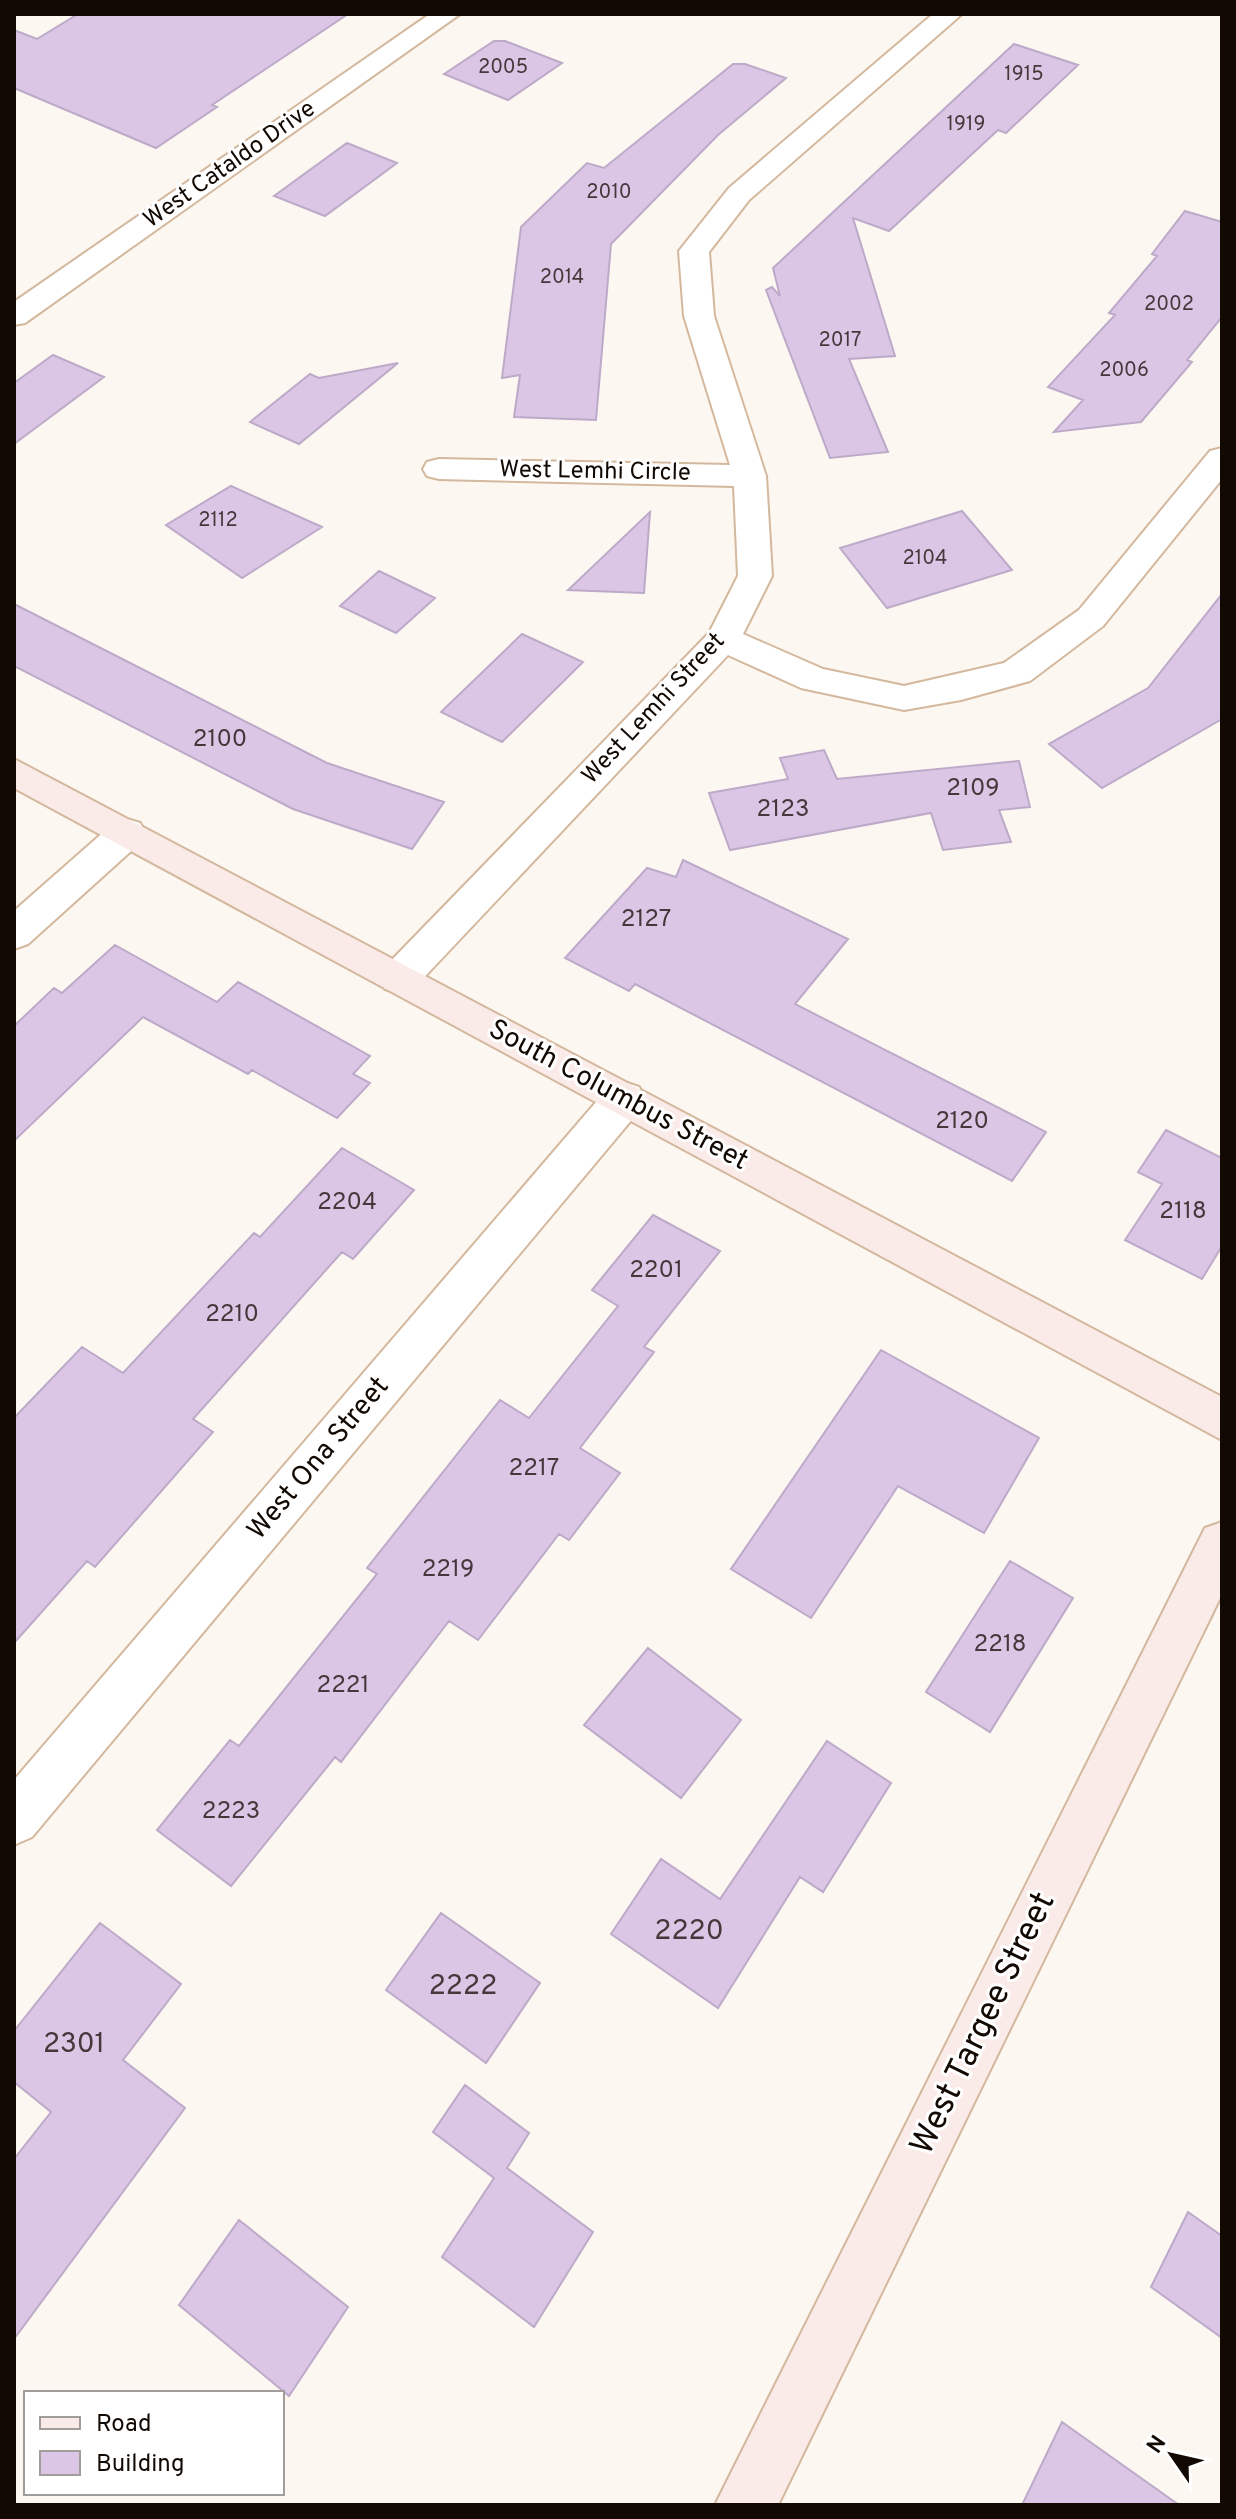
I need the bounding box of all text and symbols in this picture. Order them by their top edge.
house number: 2005 [478,55,528,81]
house number: 1915 [1004,62,1044,88]
street label: West Cataldo Drive [138,94,322,236]
house number: 1919 [947,112,985,138]
house number: 2010 [586,180,632,206]
house number: 2014 [540,265,584,291]
house number: 2002 [1144,292,1194,318]
house number: 2017 [819,328,861,354]
house number: 2006 [1099,358,1149,384]
street label: West Lemhi Circle [499,455,691,489]
house number: 2112 [198,508,238,534]
house number: 2104 [903,546,947,572]
street label: West Lemhi Street [576,627,732,791]
house number: 2100 [193,725,247,755]
house number: 2109 [946,774,1000,804]
house number: 2123 [757,795,809,825]
house number: 2127 [621,905,671,935]
street label: South Columbus Street [482,1012,754,1180]
house number: 2120 [935,1107,989,1137]
house number: 2204 [317,1188,377,1218]
house number: 2118 [1159,1197,1207,1227]
house number: 2201 [629,1256,683,1286]
house number: 2210 [205,1300,259,1330]
street label: West Ona Street [240,1370,398,1548]
house number: 2217 [509,1454,559,1484]
house number: 2219 [422,1555,474,1585]
house number: 2218 [974,1630,1027,1660]
house number: 2221 [316,1671,370,1701]
house number: 2223 [202,1797,260,1827]
street label: West Targee Street [902,1886,1066,2162]
house number: 2220 [654,1914,724,1950]
house number: 2222 [429,1969,497,2005]
house number: 2301 [43,2027,105,2063]
legend [24,2391,284,2495]
text: Road [96,2410,152,2440]
north arrow [1132,2415,1212,2495]
text: N [1142,2431,1173,2459]
text: Building [96,2450,185,2480]

